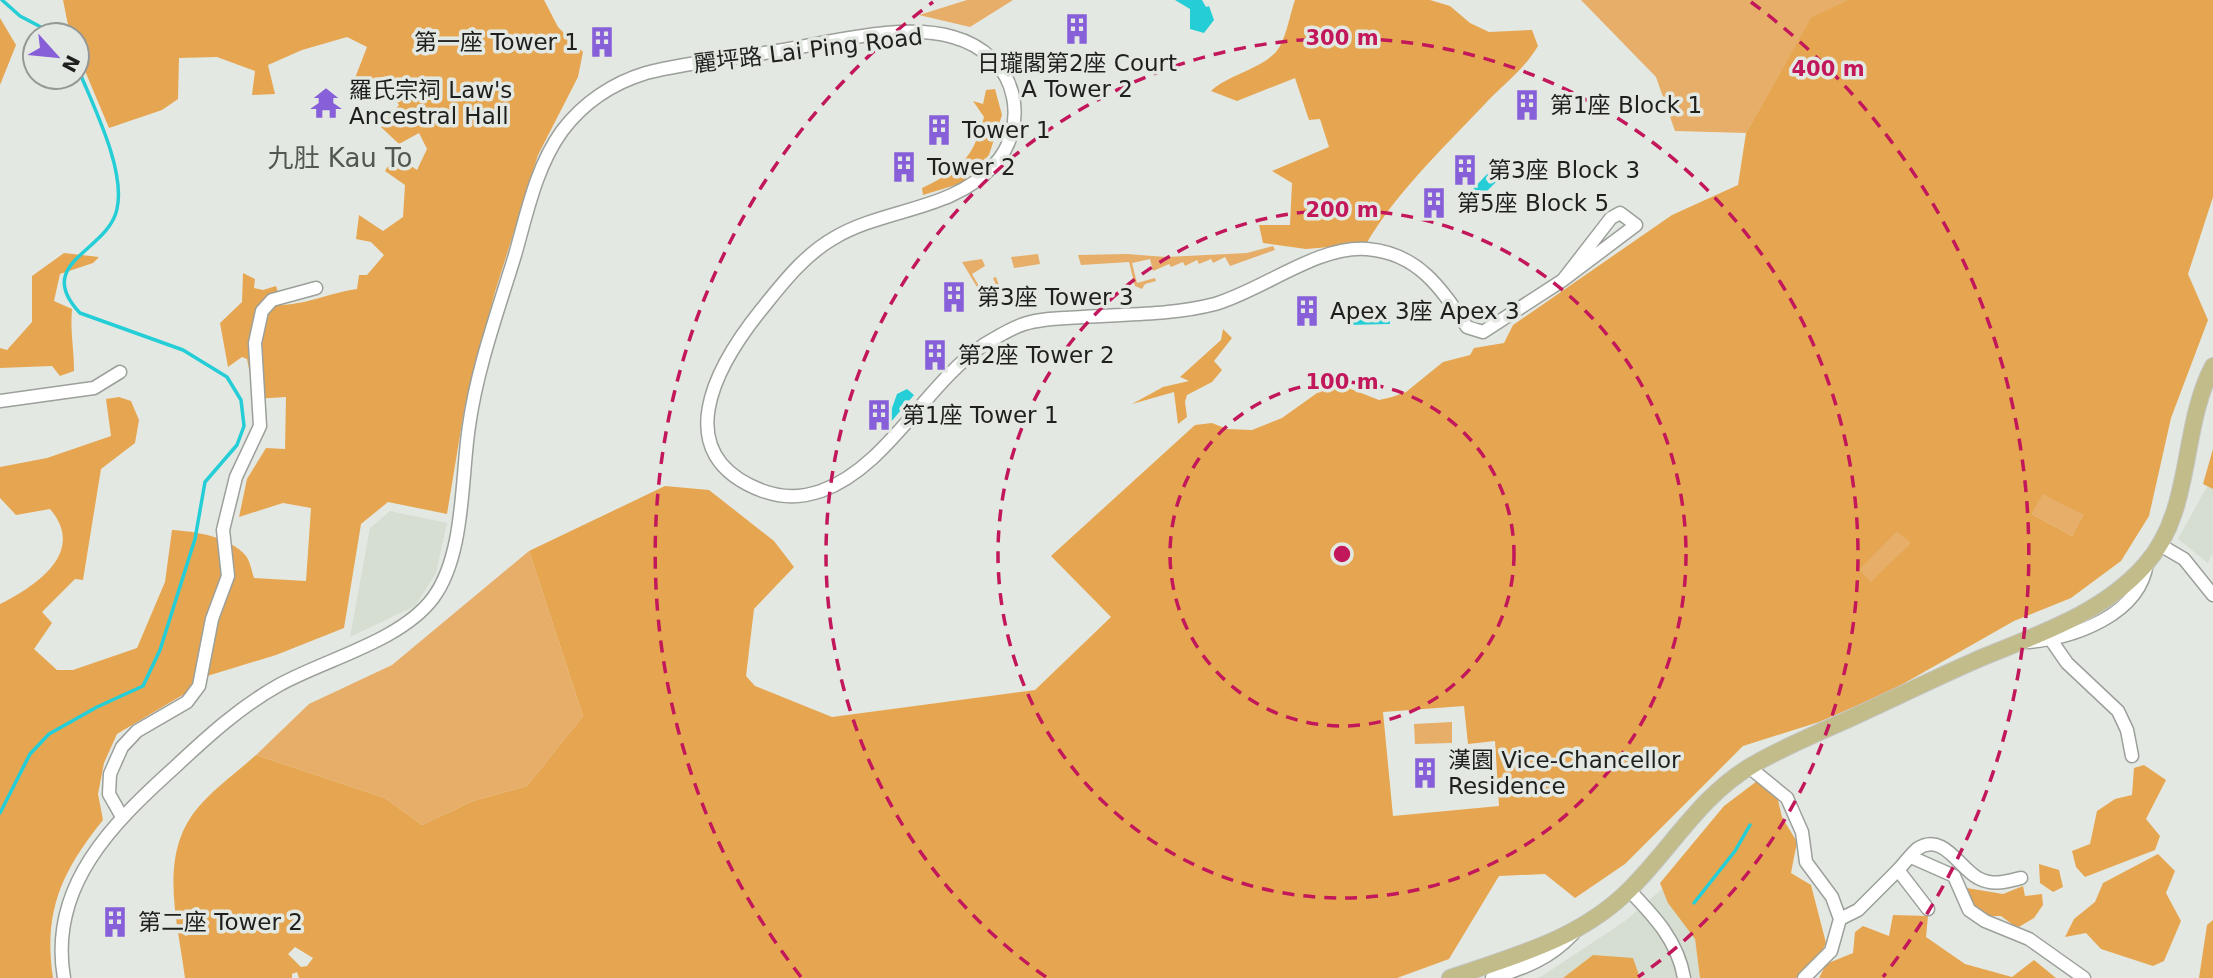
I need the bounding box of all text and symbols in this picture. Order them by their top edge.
building icon: 日瓏閣第2座 Court A Tower 2 [1060,12,1094,46]
north arrow [21,21,91,91]
street label: 麗坪路 Lai Ping Road [692,23,924,77]
building icon: 第一座 Tower 1 [585,25,619,59]
text: 300 m [1305,26,1379,50]
place label: 第一座 Tower 1 [414,29,579,55]
place label: 日瓏閣第2座 Court A Tower 2 [977,50,1177,102]
text: N [58,52,85,76]
text: 400 m [1791,57,1865,81]
place label: 羅氏宗祠 Law's Ancestral Hall [349,77,512,129]
temple icon: 羅氏宗祠 Law's Ancestral Hall [309,86,343,120]
building icon: 第1座 Block 1 [1510,88,1544,122]
place label: 第1座 Block 1 [1550,92,1702,118]
building icon: Tower 1 [922,113,956,147]
place label: Tower 1 [961,117,1051,143]
district label: 九肚 Kau To [268,143,412,173]
building icon: Tower 2 [887,150,921,184]
building icon: 第3座 Block 3 [1448,153,1482,187]
place label: Tower 2 [926,154,1016,180]
place label: 第3座 Block 3 [1488,157,1640,183]
building icon: 第5座 Block 5 [1417,186,1451,220]
place label: 第5座 Block 5 [1457,190,1609,216]
text: 200 m [1305,198,1379,222]
building icon: 第3座 Tower 3 [937,280,971,314]
place label: 第3座 Tower 3 [977,284,1134,310]
building icon: Apex 3座 Apex 3 [1290,294,1324,328]
place label: Apex 3座 Apex 3 [1330,298,1520,324]
building icon: 第2座 Tower 2 [918,338,952,372]
place label: 第2座 Tower 2 [958,342,1115,368]
text: 100 m [1305,370,1379,394]
building icon: 第1座 Tower 1 [862,398,896,432]
place label: 第1座 Tower 1 [902,402,1059,428]
centre of rings [1330,542,1354,566]
place label: 漢園 Vice-Chancellor Residence [1448,747,1681,799]
building icon: 漢園 Vice-Chancellor Residence [1408,756,1442,790]
building icon: 第二座 Tower 2 [98,905,132,939]
place label: 第二座 Tower 2 [138,909,303,935]

